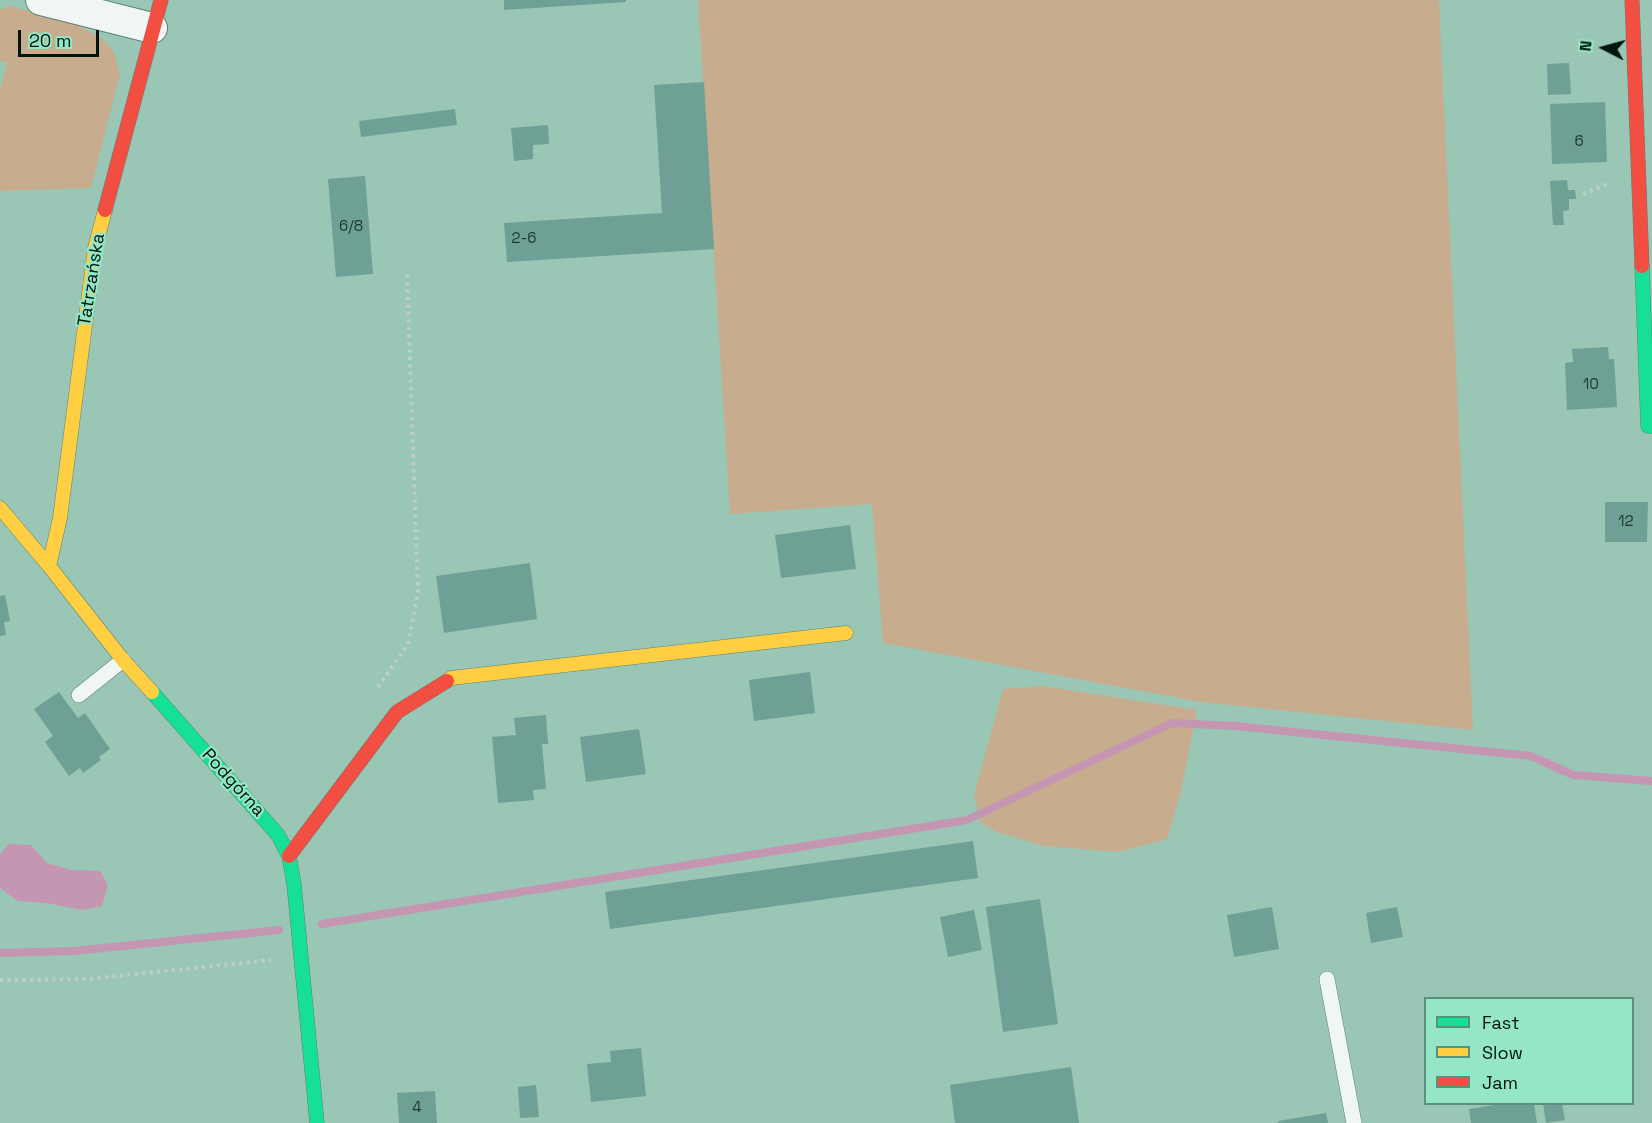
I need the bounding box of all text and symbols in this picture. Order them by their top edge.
scale bar [21,18,102,56]
north arrow [1574,18,1634,78]
text: 20 m [29,29,72,52]
text: N [1575,40,1597,53]
house number: 6 [1574,133,1584,151]
house number: 6/8 [339,218,363,236]
house number: 2-6 [512,230,536,248]
street label: Tatrzańska [74,232,110,328]
house number: 10 [1583,376,1599,394]
house number: 12 [1618,513,1634,531]
street label: Podgórna [197,745,269,821]
legend [1424,997,1634,1105]
text: Fast [1482,1011,1519,1034]
text: Slow [1482,1041,1523,1064]
text: Jam [1482,1071,1518,1094]
house number: 4 [412,1099,422,1117]

